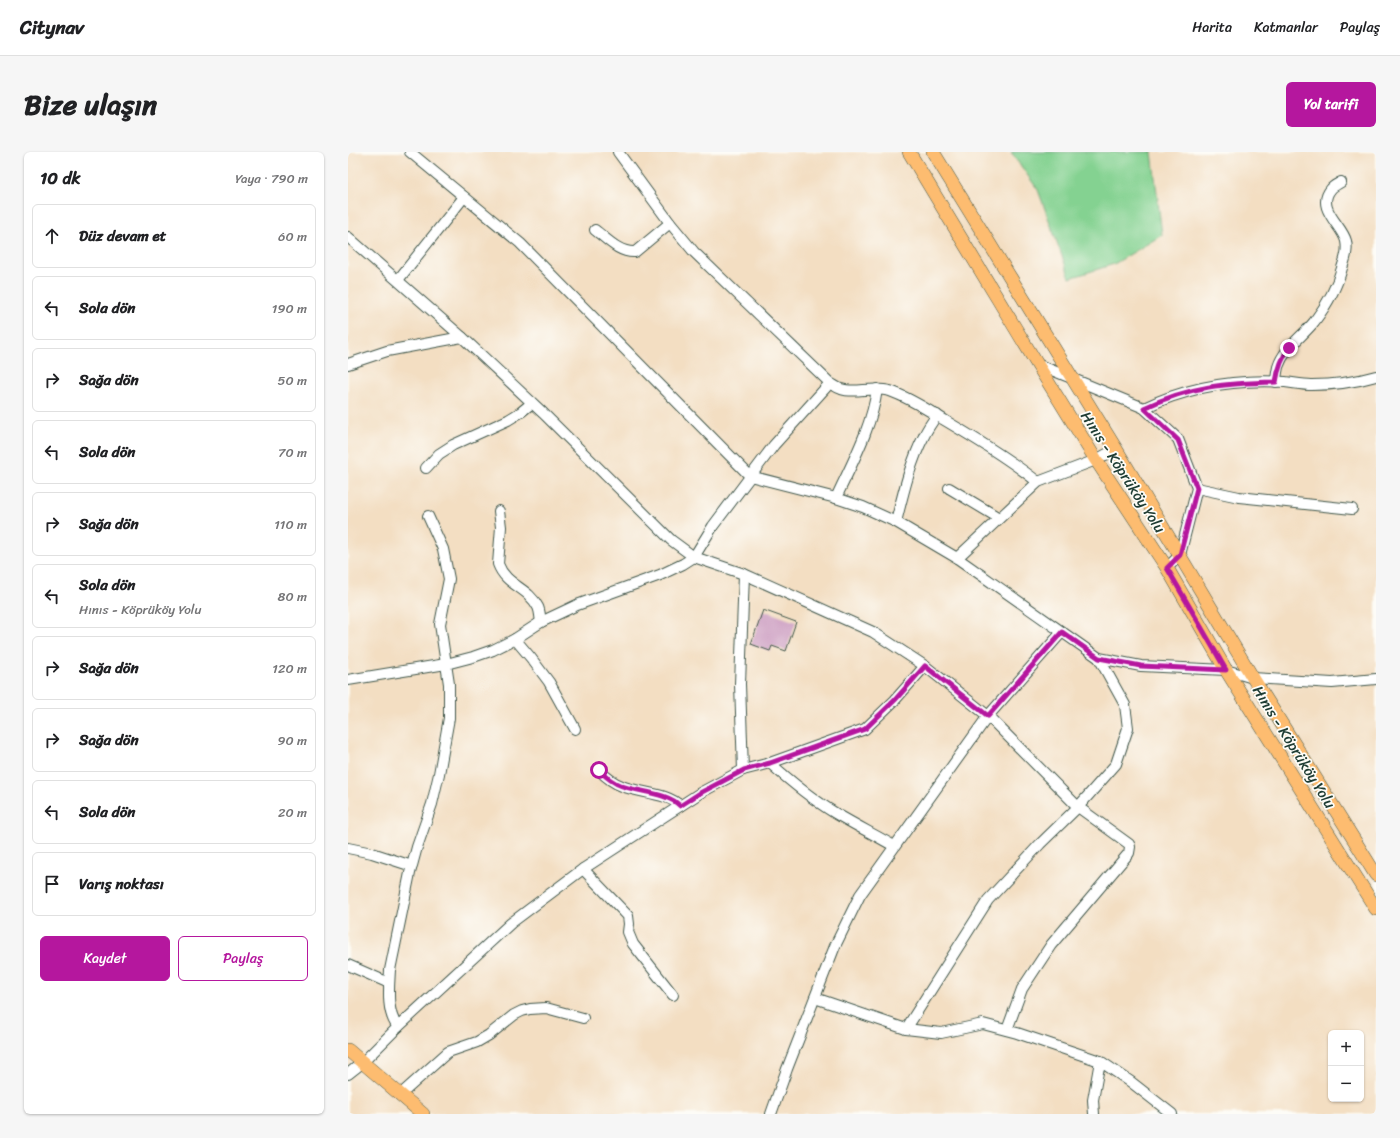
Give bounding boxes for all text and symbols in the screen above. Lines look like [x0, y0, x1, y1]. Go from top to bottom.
text: Citynav [20, 11, 84, 44]
text: Harita [1192, 15, 1232, 40]
text: Katmanlar [1254, 15, 1318, 40]
text: Paylaş [1340, 15, 1380, 40]
text: Bize ulaşın [24, 80, 157, 129]
button: Yol tarifi [1286, 82, 1376, 127]
text: 10 dk [40, 163, 80, 193]
text: Yaya · 790 m [235, 167, 308, 190]
text: Düz devam et [79, 223, 166, 249]
icon: ahead [41, 225, 63, 247]
text: 60 m [278, 225, 307, 248]
text: Sola dön [79, 295, 135, 321]
icon: left [41, 297, 63, 319]
text: 190 m [272, 297, 307, 320]
route end [1280, 339, 1298, 357]
text: Sağa dön [79, 367, 139, 393]
icon: right [41, 369, 63, 391]
text: 50 m [277, 369, 307, 392]
street label: Hınıs - Köprüköy Yolu [1074, 406, 1172, 538]
text: Sola dön [79, 439, 135, 465]
icon: left [41, 441, 63, 463]
text: 70 m [278, 441, 307, 464]
text: Sağa dön [79, 511, 139, 537]
icon: right [41, 513, 63, 535]
text: 110 m [274, 513, 307, 536]
text: Sola dön [79, 572, 135, 598]
icon: left [41, 585, 63, 607]
text: 80 m [278, 585, 307, 608]
text: Hınıs - Köprüköy Yolu [79, 598, 202, 621]
text: Sağa dön [79, 655, 139, 681]
icon: right [41, 657, 63, 679]
text: 120 m [272, 657, 307, 680]
street label: Hınıs - Köprüköy Yolu [1246, 680, 1342, 814]
text: Sağa dön [79, 727, 139, 753]
icon: right [41, 729, 63, 751]
text: 90 m [277, 729, 307, 752]
route start [590, 761, 608, 779]
text: Sola dön [79, 799, 135, 825]
icon: left [41, 801, 63, 823]
text: 20 m [278, 801, 307, 824]
text: Varış noktası [79, 871, 164, 897]
icon: arrive [41, 873, 63, 895]
button: Kaydet [40, 936, 170, 981]
button: Paylaş [178, 936, 308, 981]
map controls [1328, 1030, 1364, 1102]
button: + [1328, 1030, 1364, 1066]
button: − [1328, 1066, 1364, 1102]

